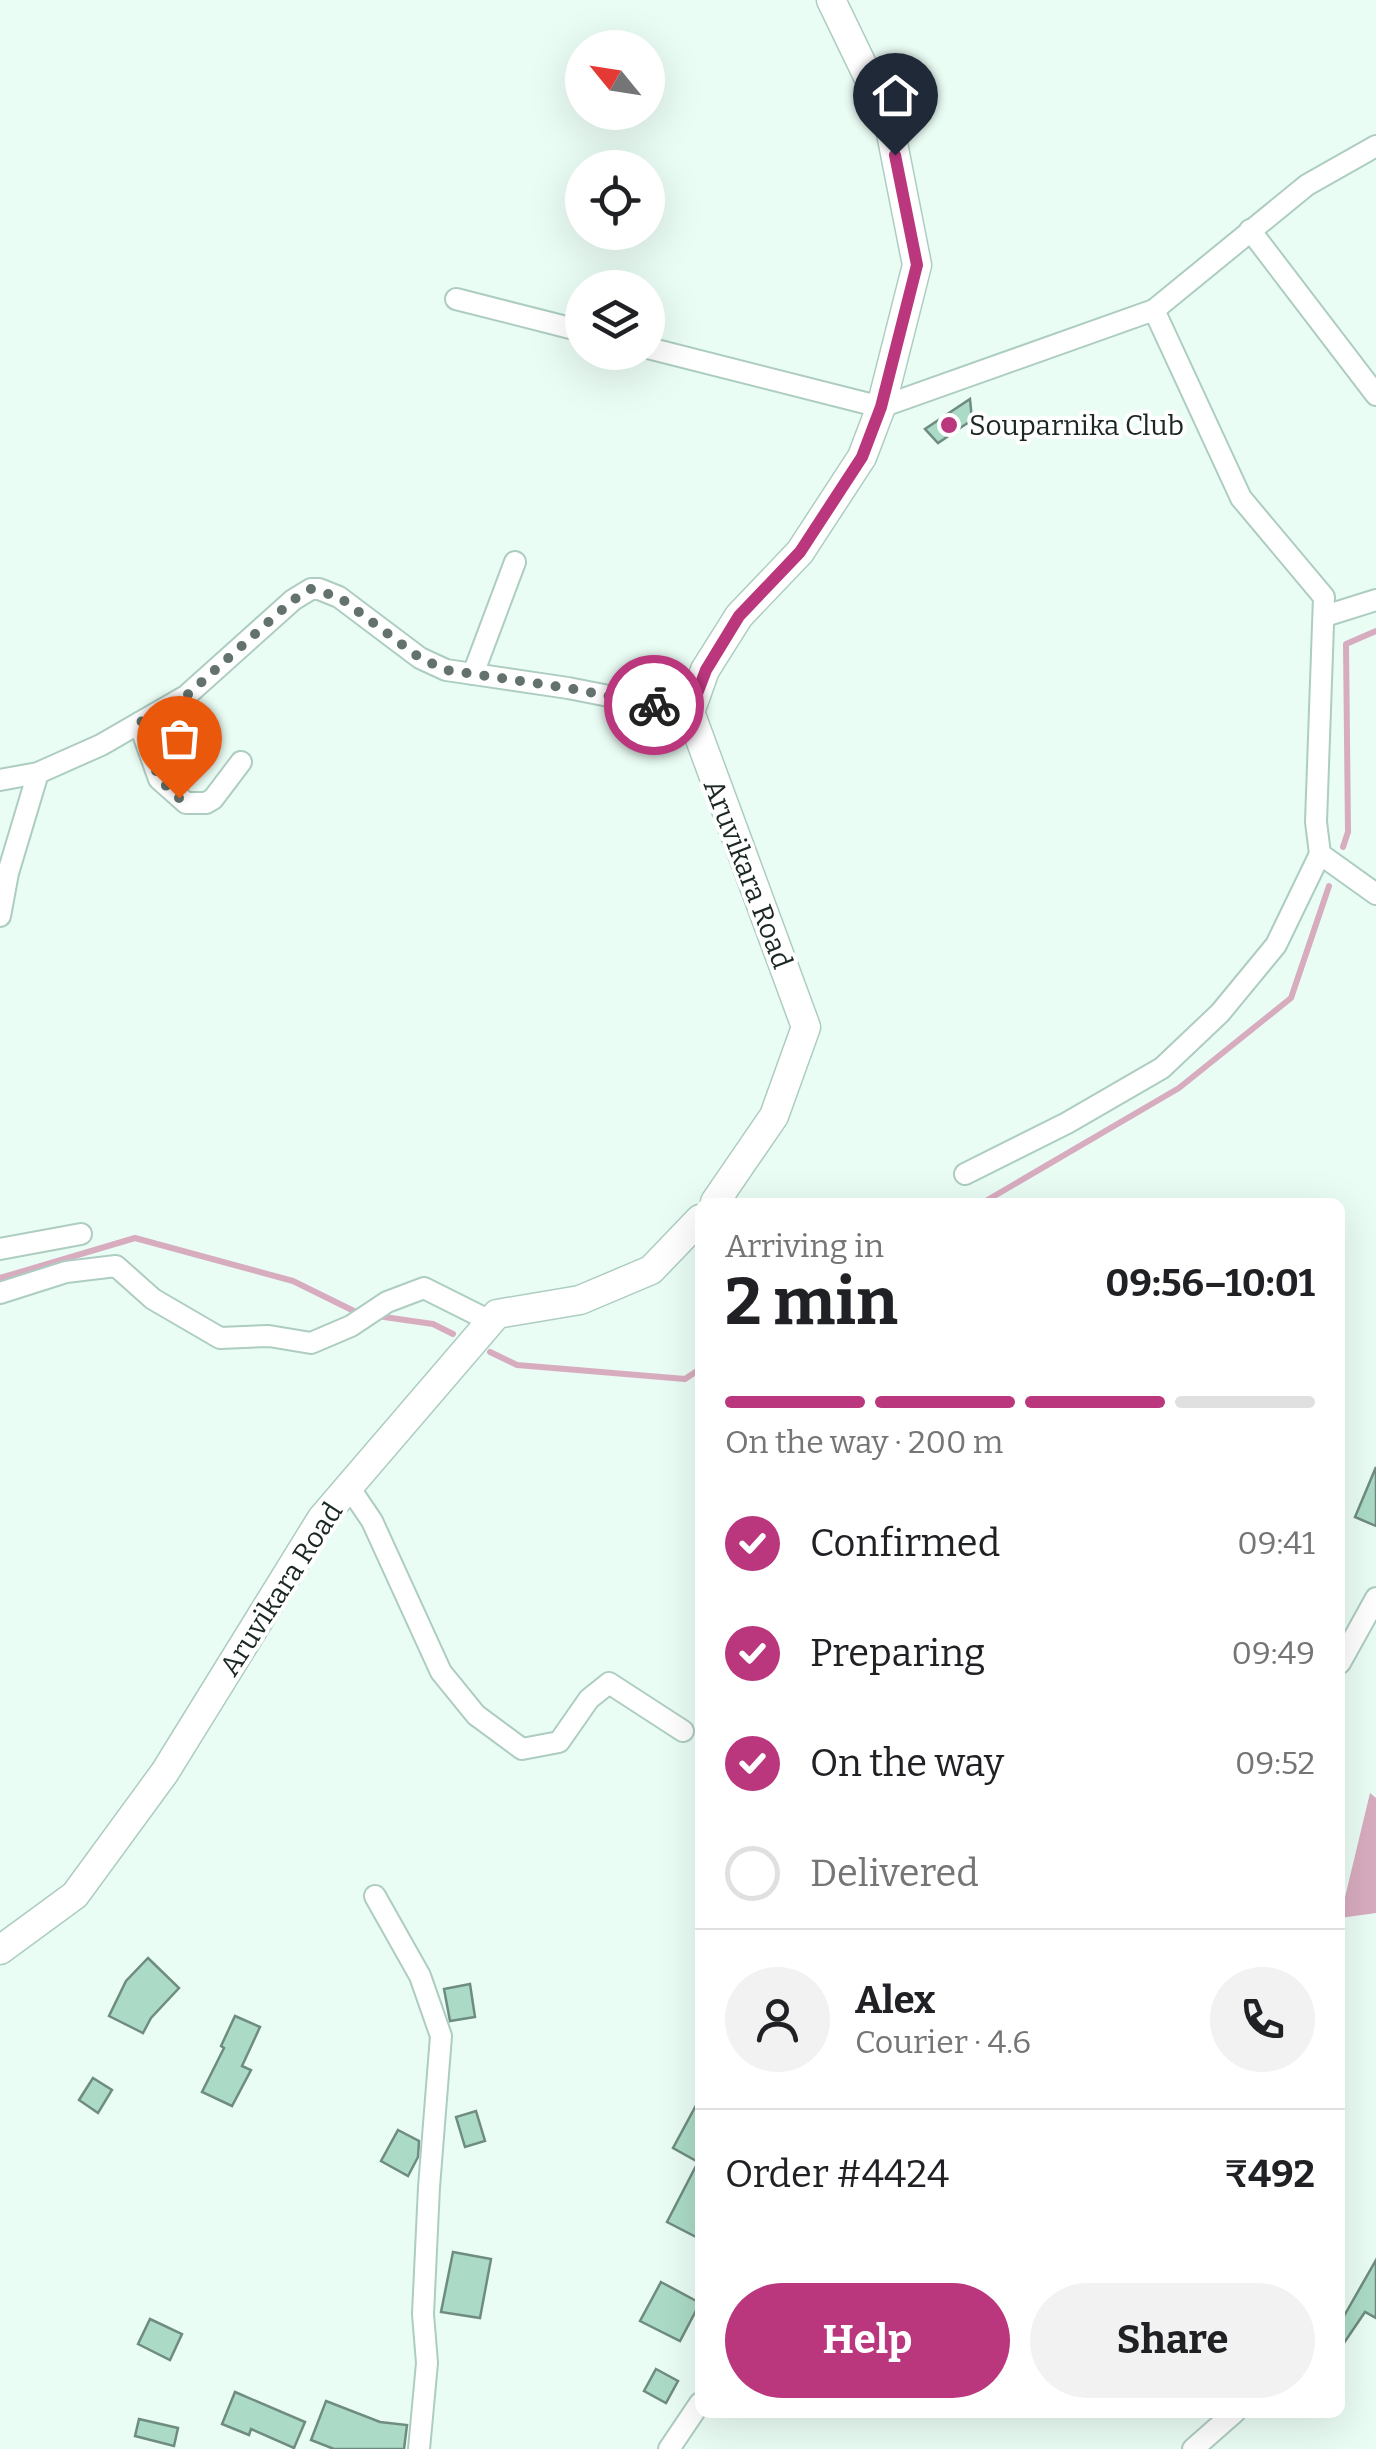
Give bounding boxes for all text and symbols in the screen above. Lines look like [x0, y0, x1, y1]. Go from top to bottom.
north arrow [565, 30, 665, 130]
map controls [565, 30, 665, 370]
pin [853, 53, 938, 156]
icon: home [868, 68, 923, 123]
button: locate [565, 150, 665, 250]
button: layers [565, 270, 665, 370]
place label: Souparnika Club [969, 409, 1184, 442]
marker: Souparnika Club [938, 414, 960, 436]
courier [604, 655, 704, 755]
icon: bike [627, 678, 682, 733]
pin [137, 696, 222, 799]
icon: bag [152, 711, 207, 766]
street label: Aruvikara Road [697, 775, 799, 973]
text: Arriving in [725, 1227, 884, 1265]
text: 09:56–10:01 [1105, 1260, 1315, 1306]
text: 2 min [725, 1263, 898, 1341]
text: On the way · 200 m [725, 1423, 1003, 1461]
street label: Aruvikara Road [213, 1496, 349, 1682]
icon: check [725, 1516, 780, 1571]
text: Confirmed [810, 1520, 1000, 1566]
text: 09:41 [1237, 1524, 1315, 1562]
icon: check [725, 1626, 780, 1681]
text: Preparing [810, 1630, 985, 1676]
text: 09:49 [1232, 1634, 1315, 1672]
icon: check [725, 1736, 780, 1791]
text: On the way [810, 1740, 1004, 1786]
text: 09:52 [1235, 1744, 1315, 1782]
text: Delivered [810, 1850, 979, 1896]
button: person [725, 1967, 830, 2072]
button: phone [1210, 1967, 1315, 2072]
text: Alex [855, 1977, 935, 2023]
text: Courier · 4.6 [855, 2023, 1031, 2061]
text: Order #4424 [725, 2151, 949, 2197]
text: ₹492 [1224, 2151, 1315, 2197]
button: Help [725, 2283, 1010, 2398]
button: Share [1030, 2283, 1315, 2398]

